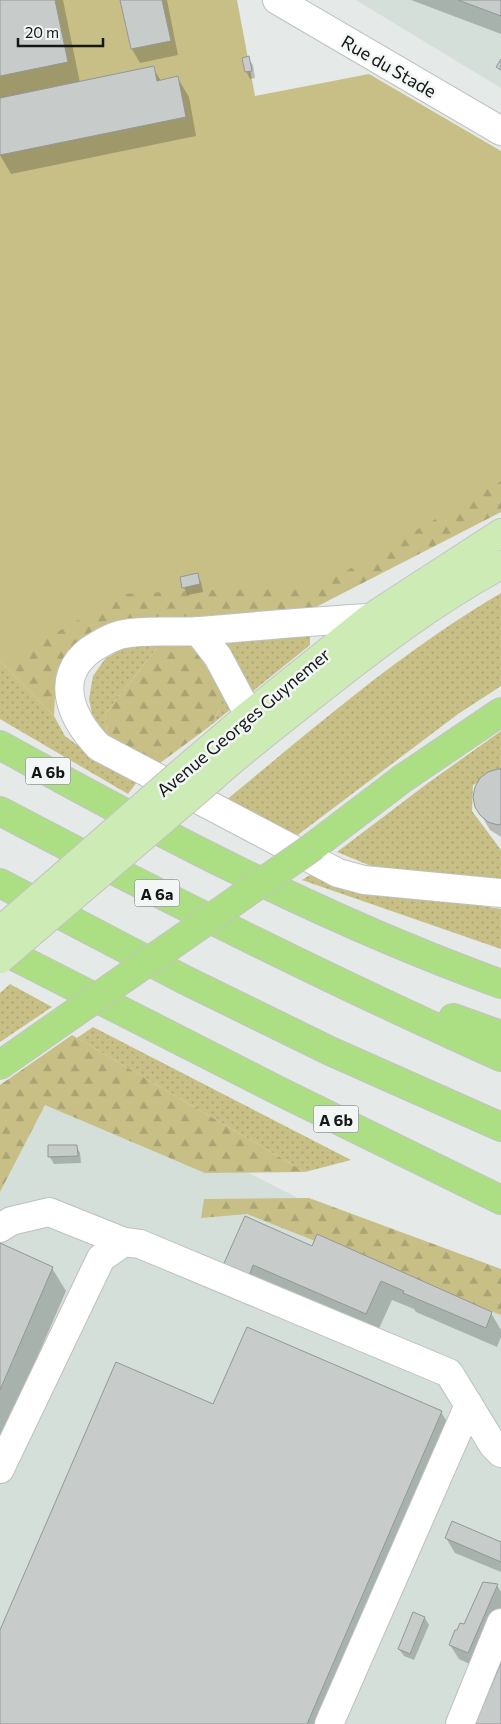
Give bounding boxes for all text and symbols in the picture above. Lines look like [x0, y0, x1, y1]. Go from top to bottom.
scale bar [18, 15, 102, 47]
text: 20 m [25, 23, 59, 41]
street label: Rue du Stade [338, 30, 440, 102]
street label: Avenue Georges Guynemer [152, 643, 334, 801]
road number: A 6b [26, 758, 70, 784]
road number: A 6a [134, 880, 180, 906]
road number: A 6b [314, 1106, 358, 1132]

